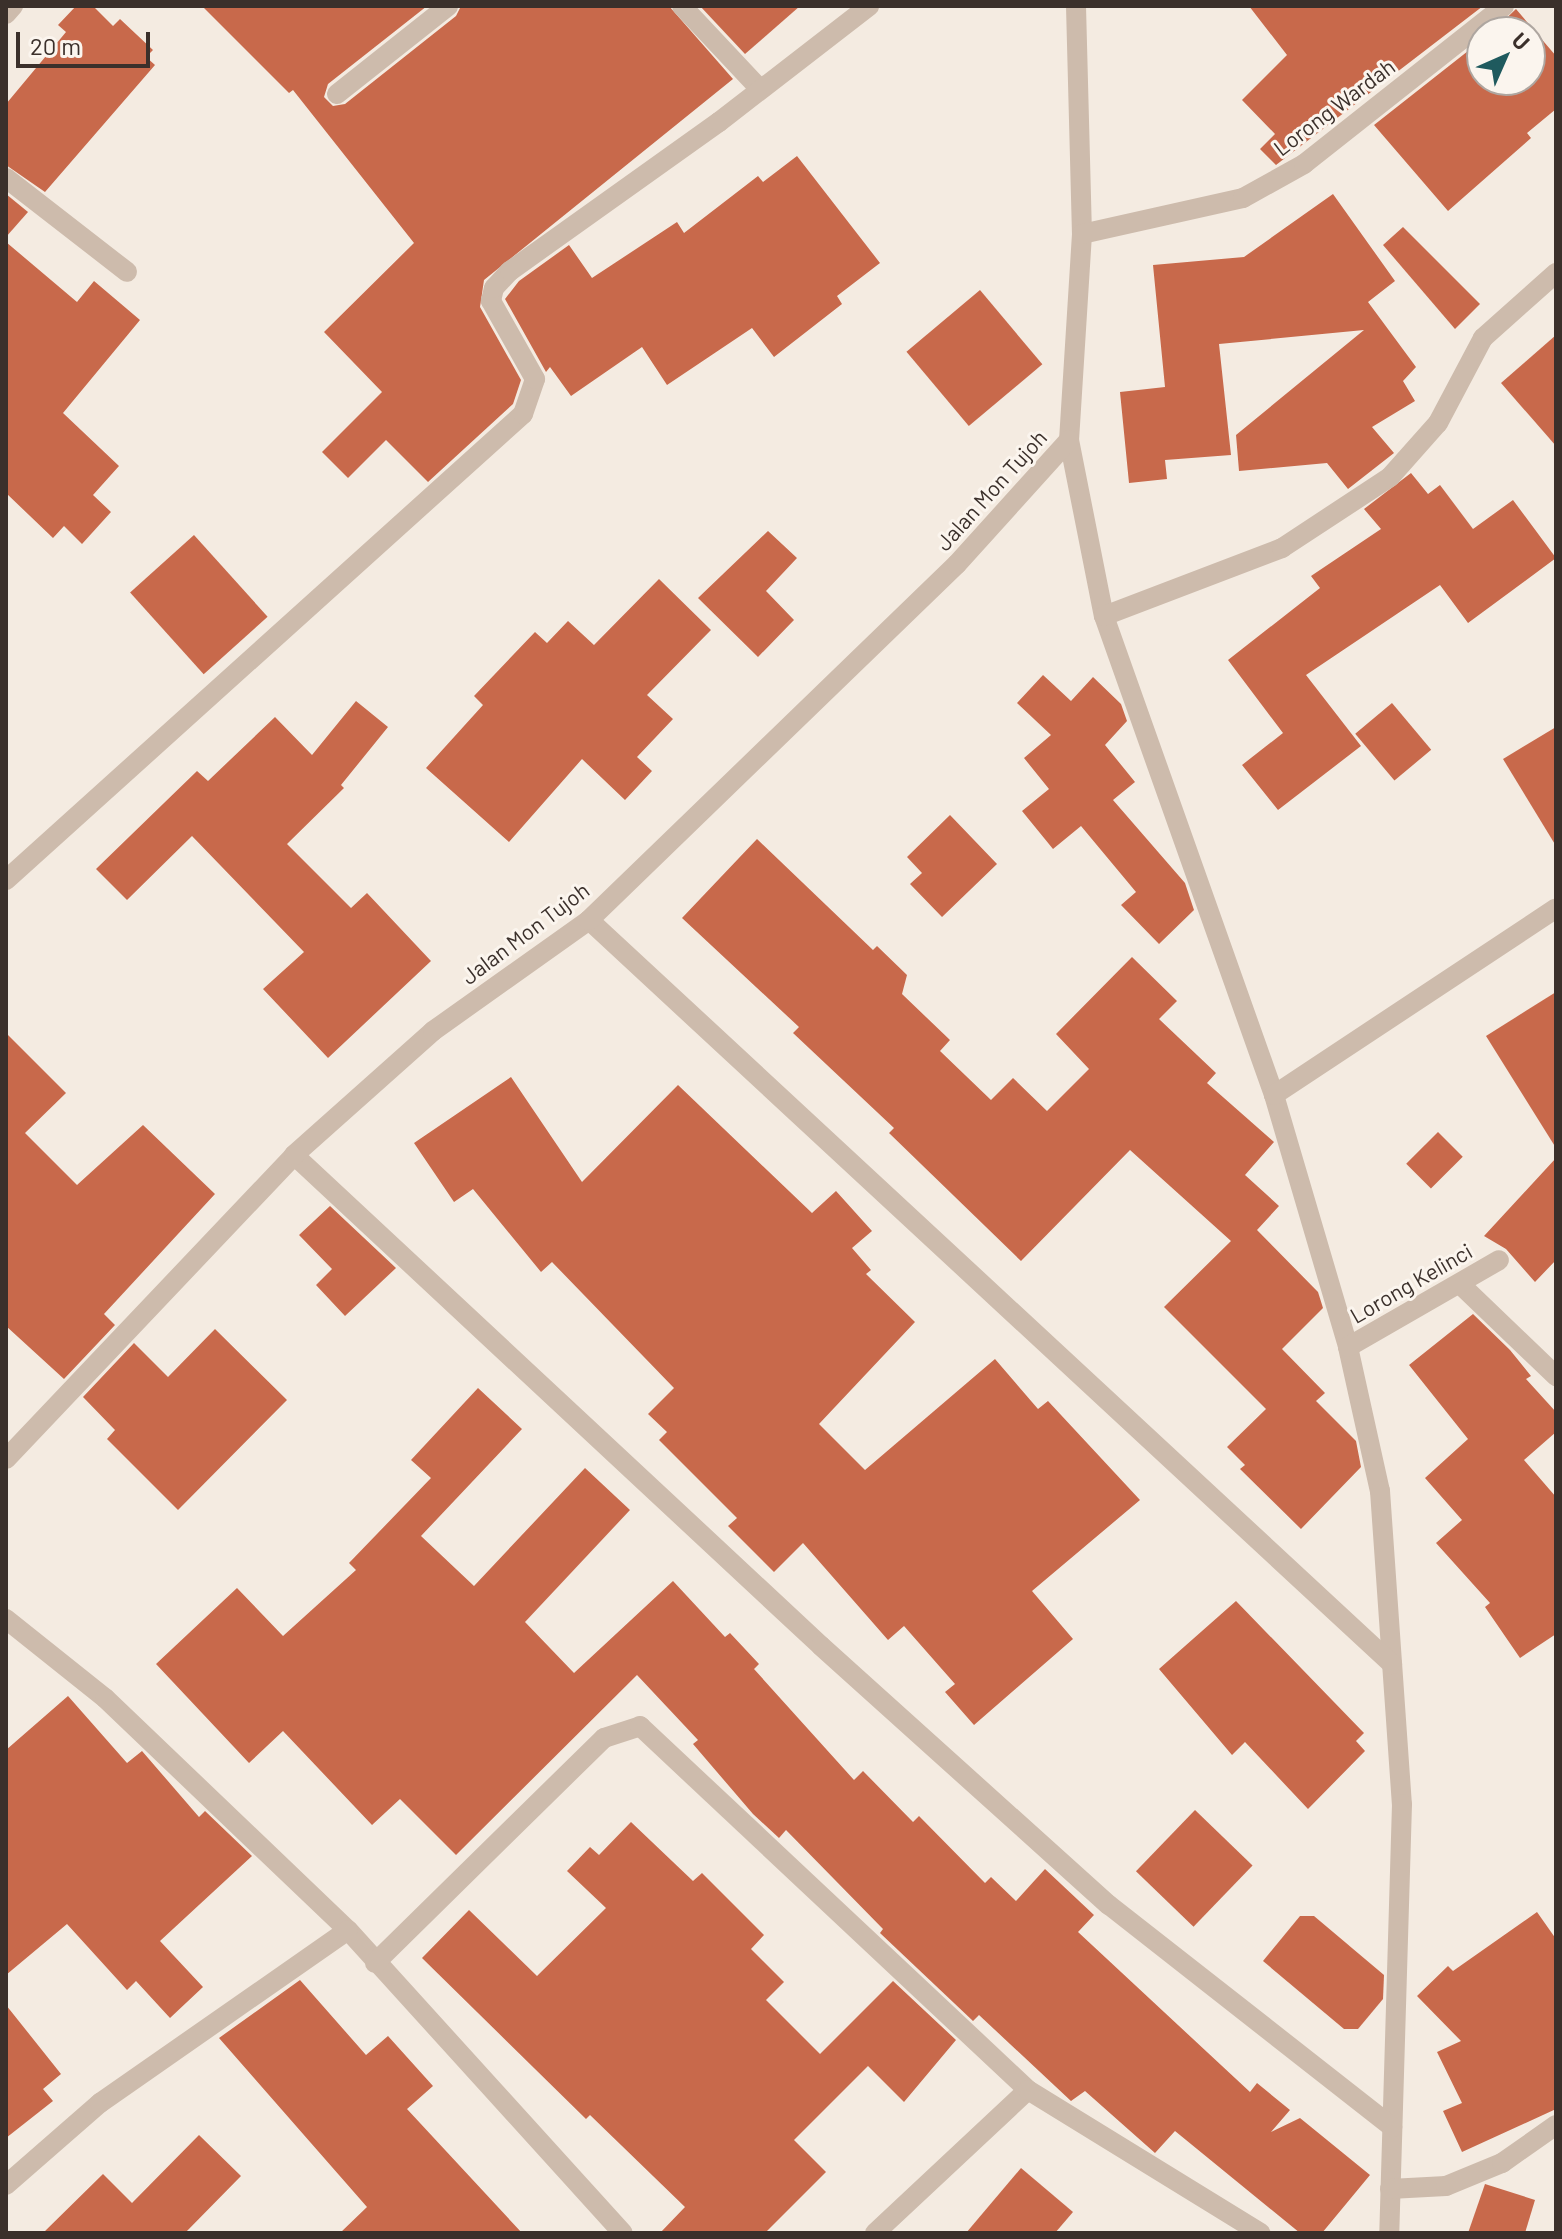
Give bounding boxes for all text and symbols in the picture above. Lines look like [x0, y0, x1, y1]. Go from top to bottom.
scale bar [20, 16, 154, 66]
north arrow [1466, 16, 1546, 96]
text: U [1507, 26, 1536, 55]
text: 20 m [30, 31, 81, 60]
street label: Lorong Wardah [1268, 53, 1400, 161]
street label: Jalan Mon Tujoh [930, 424, 1052, 556]
street label: Jalan Mon Tujoh [456, 876, 594, 990]
street label: Lorong Kelinci [1345, 1237, 1477, 1329]

